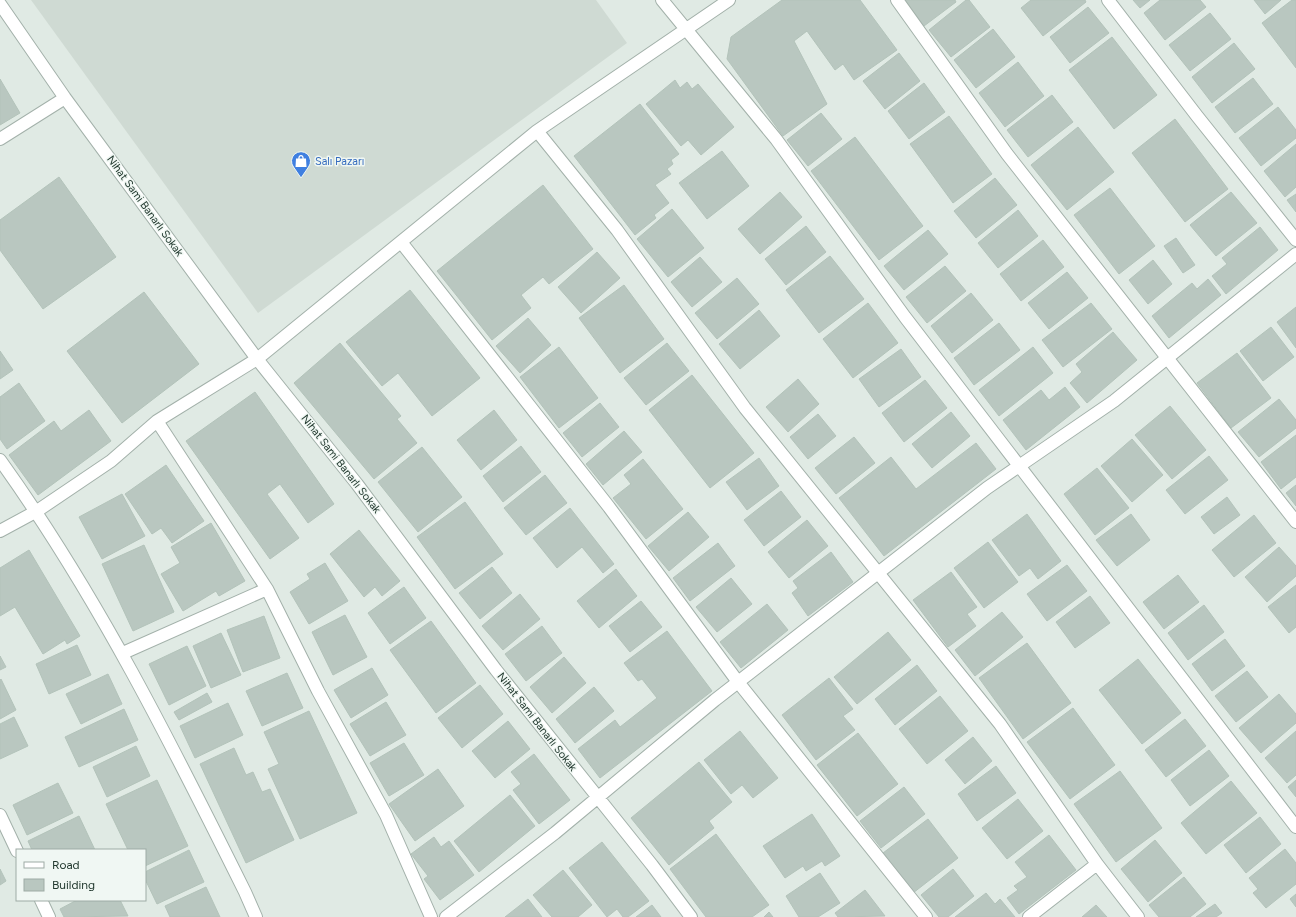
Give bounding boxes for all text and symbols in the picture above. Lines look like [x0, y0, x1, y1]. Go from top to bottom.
shop icon: Salı Pazarı [290, 150, 312, 178]
street label: Nihat Sami Banarlı Sokak [104, 153, 186, 259]
place label: Salı Pazarı [315, 155, 364, 168]
street label: Nihat Sami Banarlı Sokak [298, 412, 384, 516]
street label: Nihat Sami Banarlı Sokak [494, 670, 580, 774]
legend [16, 849, 146, 901]
text: Road [52, 858, 80, 872]
text: Building [52, 878, 95, 892]

